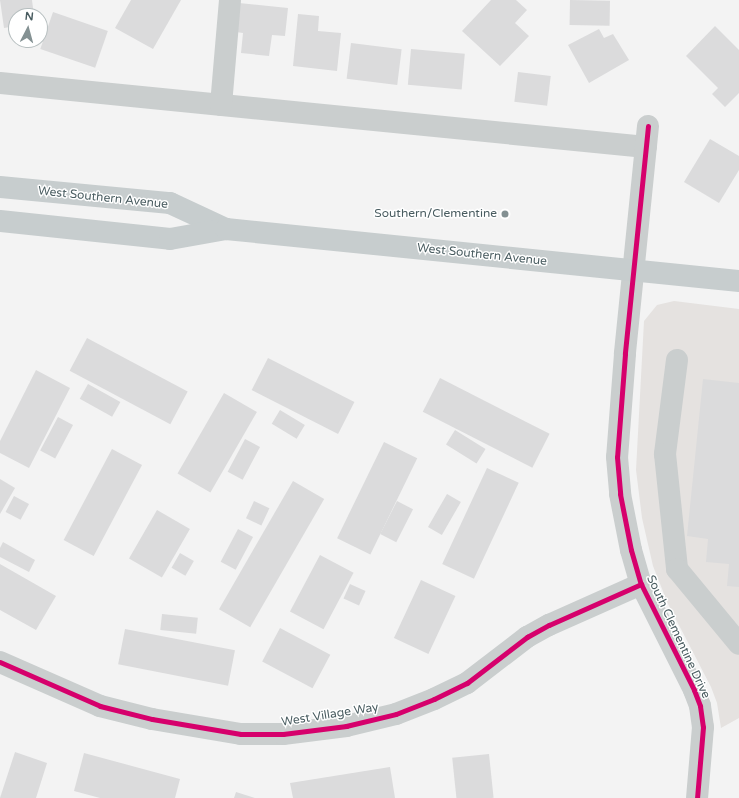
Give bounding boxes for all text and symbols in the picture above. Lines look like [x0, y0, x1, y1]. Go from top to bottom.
north arrow [8, 8, 48, 48]
text: N [24, 10, 34, 23]
street label: West Southern Avenue [37, 184, 169, 212]
place label: Southern/Clementine [374, 207, 497, 221]
marker: Southern/Clementine [500, 209, 510, 219]
street label: West Southern Avenue [416, 241, 548, 269]
street label: South Clementine Drive [643, 573, 713, 701]
street label: West Village Way [281, 700, 379, 730]

